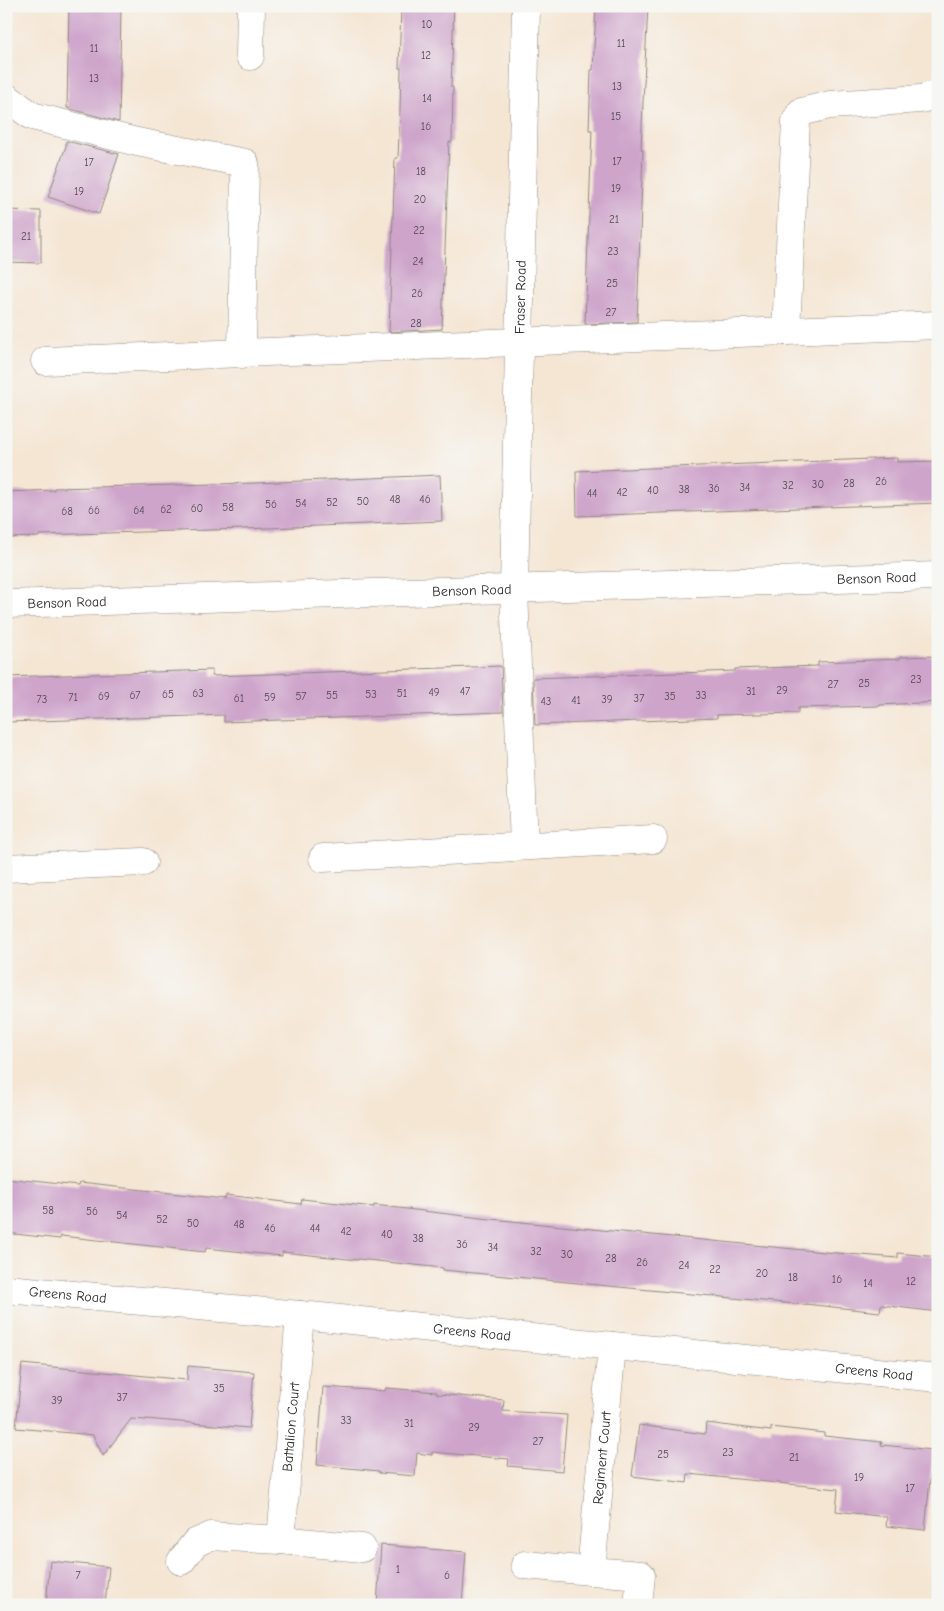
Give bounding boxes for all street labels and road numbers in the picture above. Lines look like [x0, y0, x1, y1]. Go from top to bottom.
street label: Fraser Road [511, 260, 529, 334]
street label: Benson Road [837, 568, 917, 588]
street label: Benson Road [432, 580, 512, 600]
street label: Benson Road [27, 592, 107, 612]
street label: Greens Road [28, 1283, 107, 1306]
street label: Greens Road [432, 1320, 512, 1344]
street label: Greens Road [834, 1359, 914, 1384]
street label: Battalion Court [278, 1380, 303, 1472]
street label: Regiment Court [589, 1409, 614, 1505]

